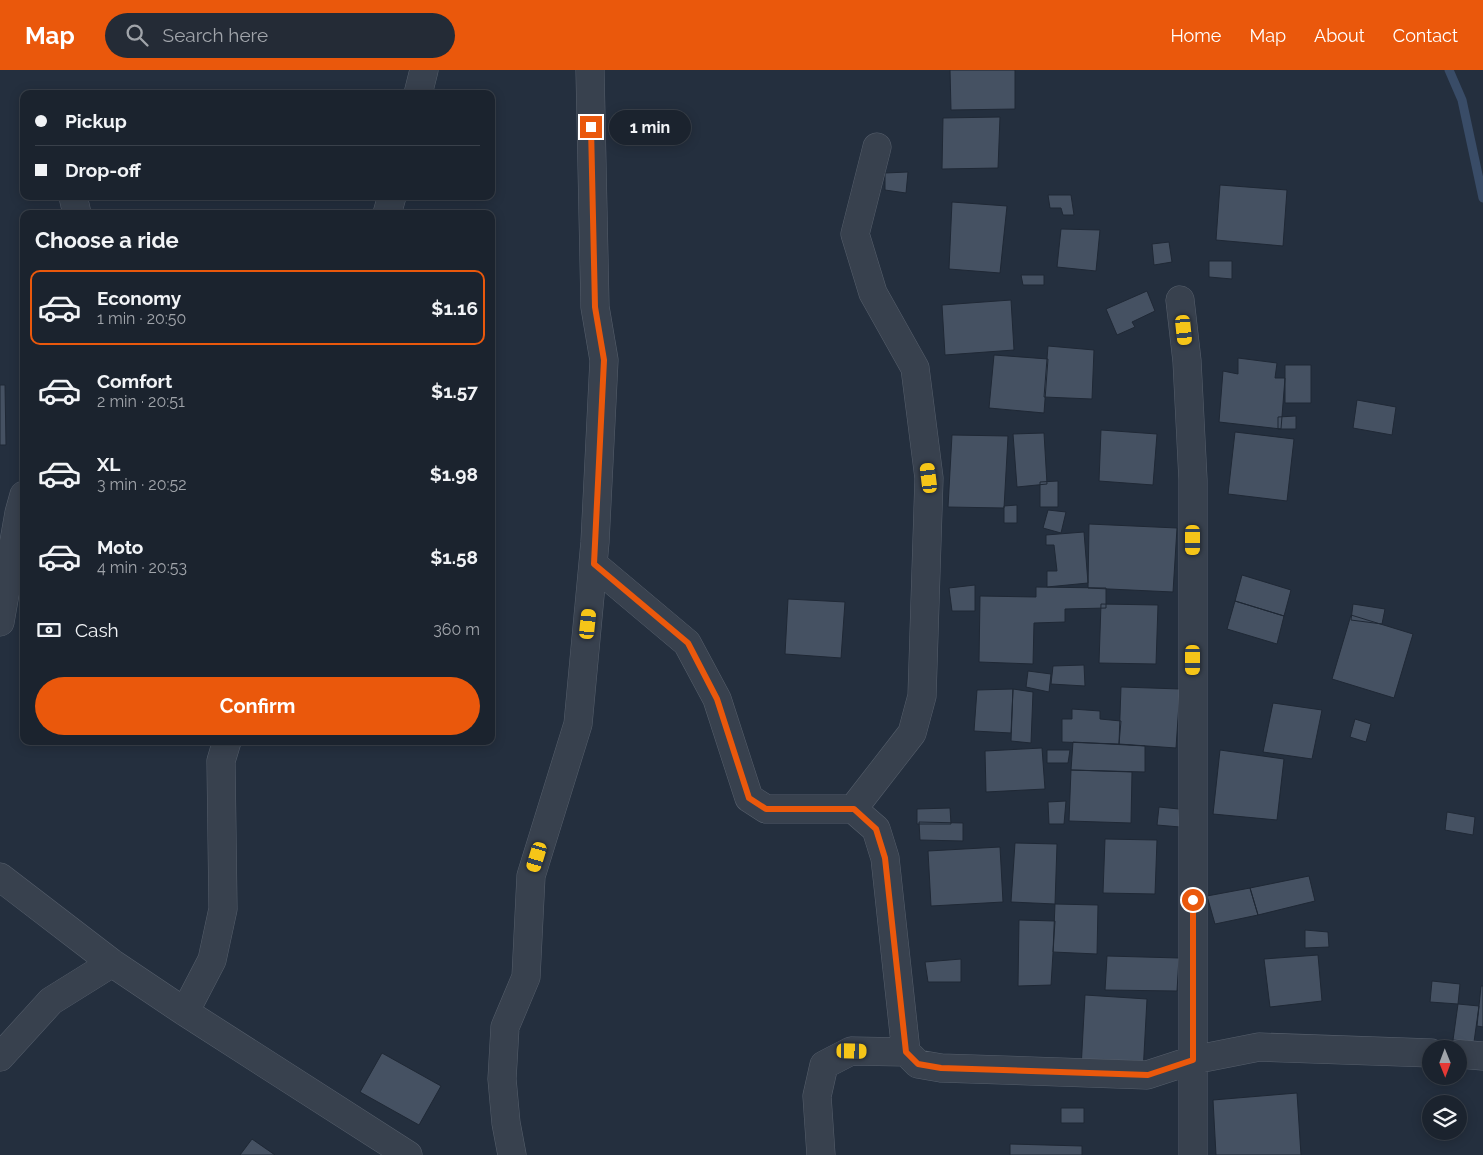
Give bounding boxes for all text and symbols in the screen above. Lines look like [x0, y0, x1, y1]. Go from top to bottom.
search box [105, 13, 455, 58]
text: Map [25, 21, 75, 50]
icon: search [123, 21, 151, 49]
text: Search here [163, 24, 268, 46]
text: Home [1170, 25, 1221, 46]
text: Map [1249, 25, 1286, 46]
text: About [1314, 25, 1365, 46]
text: Contact [1393, 25, 1458, 46]
text: Pickup [65, 110, 127, 132]
callout: 1 min [608, 110, 691, 144]
route end [580, 116, 602, 138]
text: 1 min [630, 118, 670, 137]
text: Drop-off [65, 159, 141, 181]
text: Choose a ride [35, 227, 179, 253]
icon: car [37, 285, 82, 330]
text: Economy [97, 287, 181, 309]
text: $1.16 [431, 297, 478, 319]
text: 1 min · 20:50 [97, 309, 186, 328]
car [1174, 314, 1193, 346]
icon: car [37, 368, 82, 413]
text: Comfort [97, 370, 172, 392]
text: $1.57 [431, 380, 478, 402]
text: 2 min · 20:51 [97, 392, 185, 411]
icon: car [37, 451, 82, 496]
text: XL [97, 453, 120, 475]
car [919, 462, 938, 494]
text: $1.98 [430, 463, 478, 485]
text: 3 min · 20:52 [97, 475, 187, 494]
car [1185, 525, 1200, 555]
icon: car [37, 534, 82, 579]
text: Moto [97, 536, 143, 558]
text: $1.58 [430, 546, 478, 568]
text: 4 min · 20:53 [97, 558, 187, 577]
car [578, 608, 597, 640]
icon: cash [35, 616, 63, 644]
text: Cash [75, 619, 119, 641]
text: 360 m [433, 620, 480, 639]
car [1185, 645, 1200, 675]
button: Confirm [35, 677, 480, 735]
car [525, 840, 548, 874]
route start [1182, 889, 1204, 911]
north arrow [1422, 1040, 1468, 1085]
map controls [1422, 1040, 1467, 1140]
car [836, 1043, 867, 1059]
button: layers [1422, 1095, 1467, 1140]

